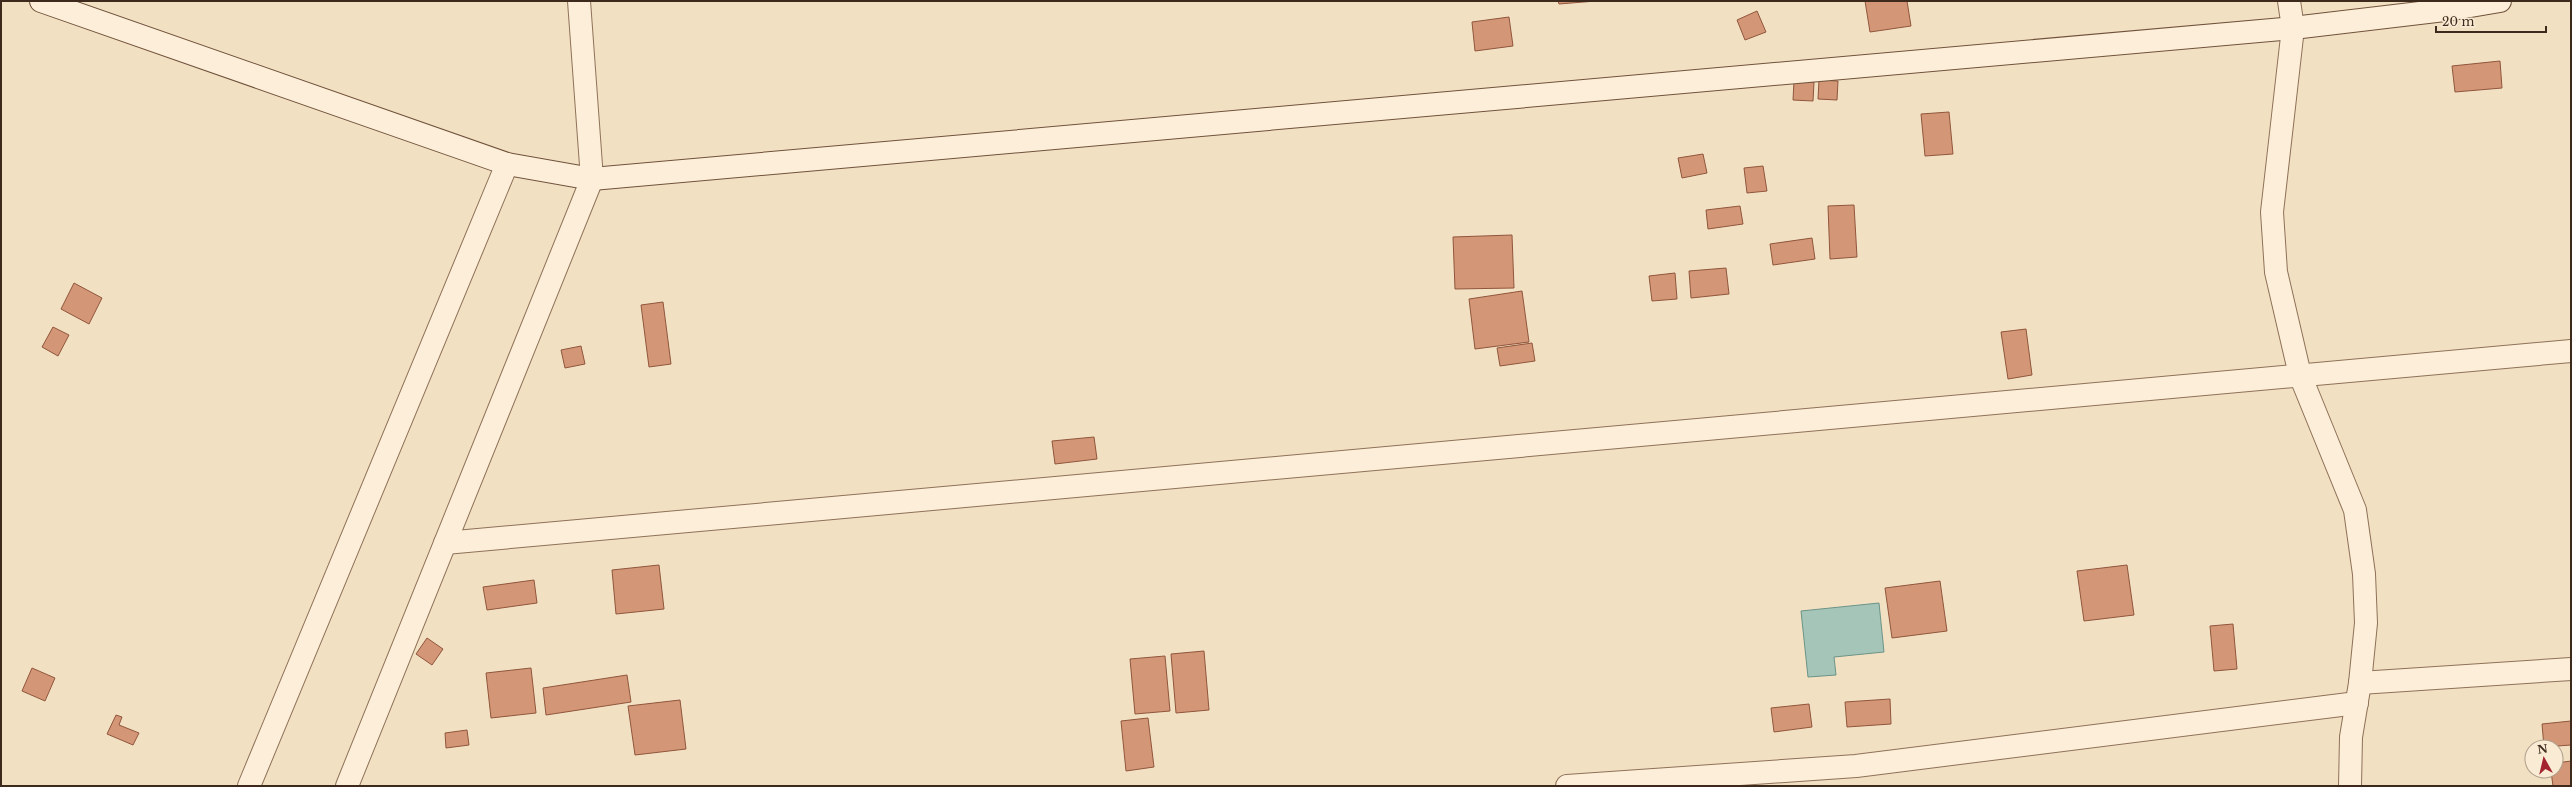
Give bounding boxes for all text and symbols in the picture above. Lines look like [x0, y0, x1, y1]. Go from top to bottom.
scale bar [2436, 8, 2546, 34]
text: 20 m [2442, 14, 2474, 29]
north arrow [2524, 739, 2564, 779]
text: N [2537, 741, 2549, 757]

